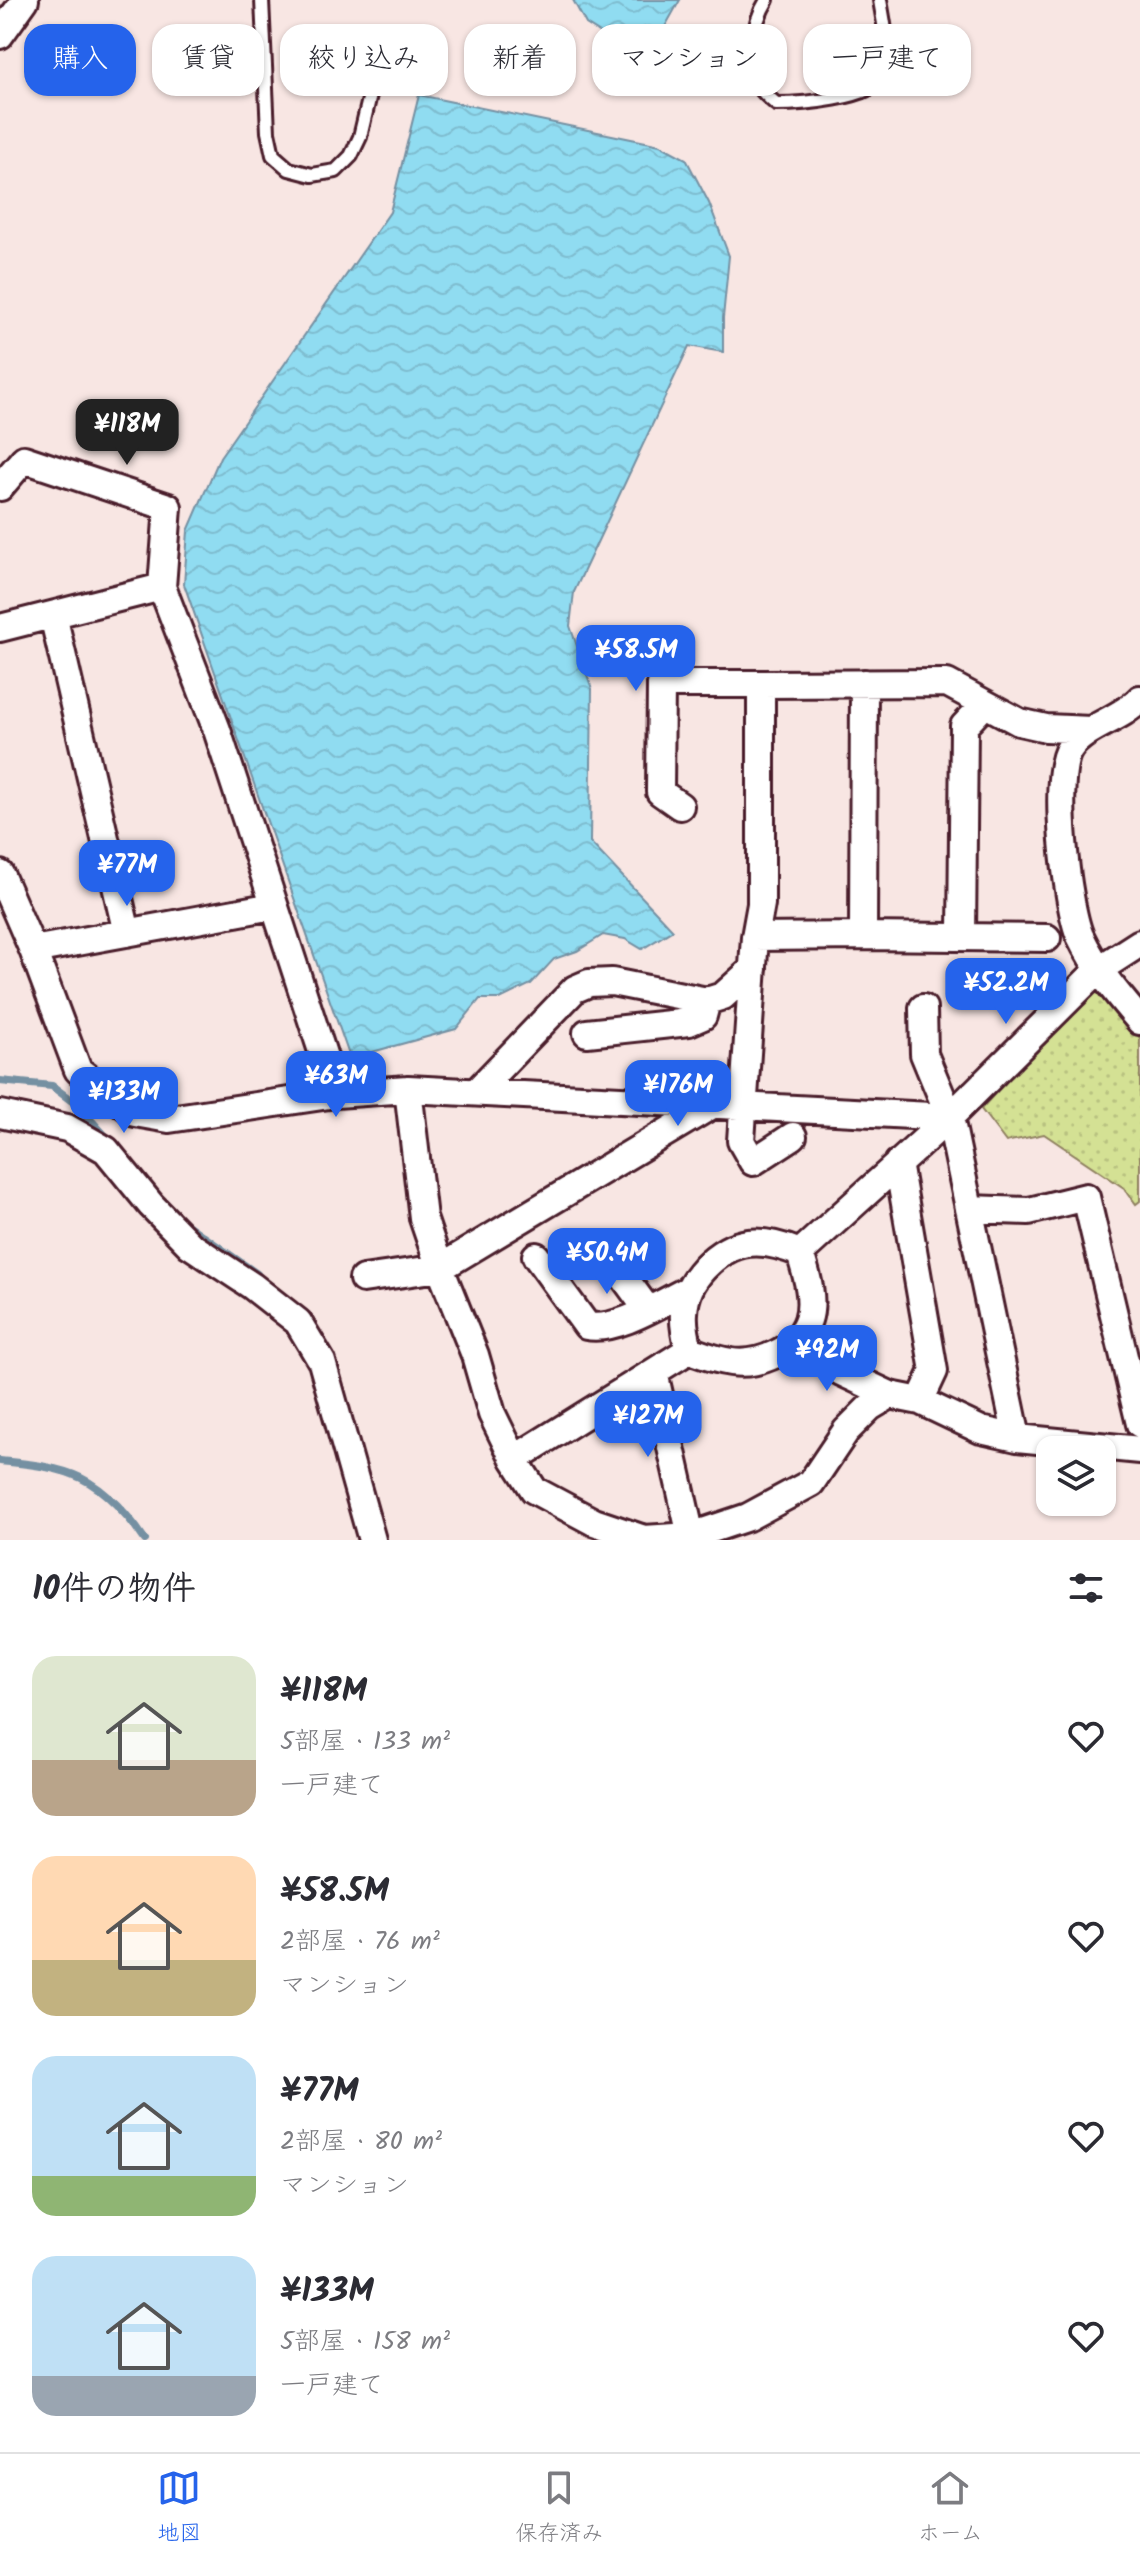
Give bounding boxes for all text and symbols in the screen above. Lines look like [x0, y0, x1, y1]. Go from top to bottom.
chip: 購入 [24, 24, 136, 96]
chip: 賃貸 [152, 24, 264, 96]
chip: 絞り込み [280, 24, 448, 96]
chip: 新着 [464, 24, 576, 96]
chip: マンション [592, 24, 787, 96]
chip: 一戸建て [803, 24, 971, 96]
pin: ¥118M [71, 399, 183, 467]
text: ¥118M [94, 404, 160, 446]
pin: ¥58.5M [571, 625, 701, 693]
text: ¥58.5M [594, 630, 678, 672]
pin: ¥77M [80, 840, 174, 908]
text: ¥77M [97, 845, 157, 887]
pin: ¥52.2M [941, 958, 1071, 1026]
text: ¥52.2M [963, 963, 1049, 1005]
pin: ¥63M [289, 1051, 383, 1119]
text: ¥63M [304, 1056, 368, 1098]
pin: ¥176M [622, 1060, 734, 1128]
text: ¥176M [643, 1065, 713, 1107]
pin: ¥133M [68, 1067, 180, 1135]
text: ¥133M [88, 1072, 160, 1114]
pin: ¥50.4M [542, 1228, 672, 1296]
text: ¥50.4M [566, 1233, 648, 1275]
pin: ¥92M [780, 1325, 874, 1393]
text: ¥92M [795, 1330, 859, 1372]
pin: ¥127M [592, 1391, 704, 1459]
text: ¥127M [613, 1396, 683, 1438]
map controls [1036, 1436, 1116, 1516]
button: layers [1036, 1436, 1116, 1516]
text: 10件の物件 [32, 1563, 196, 1617]
icon: filters [1064, 1566, 1108, 1610]
text: ¥118M [280, 1665, 367, 1719]
icon: home [96, 1688, 192, 1784]
icon: heart [1064, 1714, 1108, 1758]
text: 5部屋 · 133 m² [280, 1721, 450, 1763]
text: 一戸建て [280, 1765, 384, 1807]
text: ¥58.5M [280, 1865, 389, 1919]
icon: home [96, 1888, 192, 1984]
icon: heart [1064, 1914, 1108, 1958]
text: 2部屋 · 76 m² [280, 1921, 440, 1963]
text: マンション [280, 1965, 409, 2007]
text: ¥77M [280, 2065, 359, 2119]
icon: home [96, 2088, 192, 2184]
icon: heart [1064, 2114, 1108, 2158]
text: 2部屋 · 80 m² [280, 2121, 442, 2163]
text: マンション [280, 2165, 409, 2207]
text: ¥133M [280, 2265, 374, 2319]
icon: home [96, 2288, 192, 2384]
icon: heart [1064, 2314, 1108, 2358]
text: 5部屋 · 158 m² [280, 2321, 450, 2363]
text: 一戸建て [280, 2365, 384, 2407]
tab: 地図 [157, 2466, 201, 2552]
tab: 保存済み [515, 2466, 603, 2552]
tab: ホーム [918, 2466, 983, 2552]

